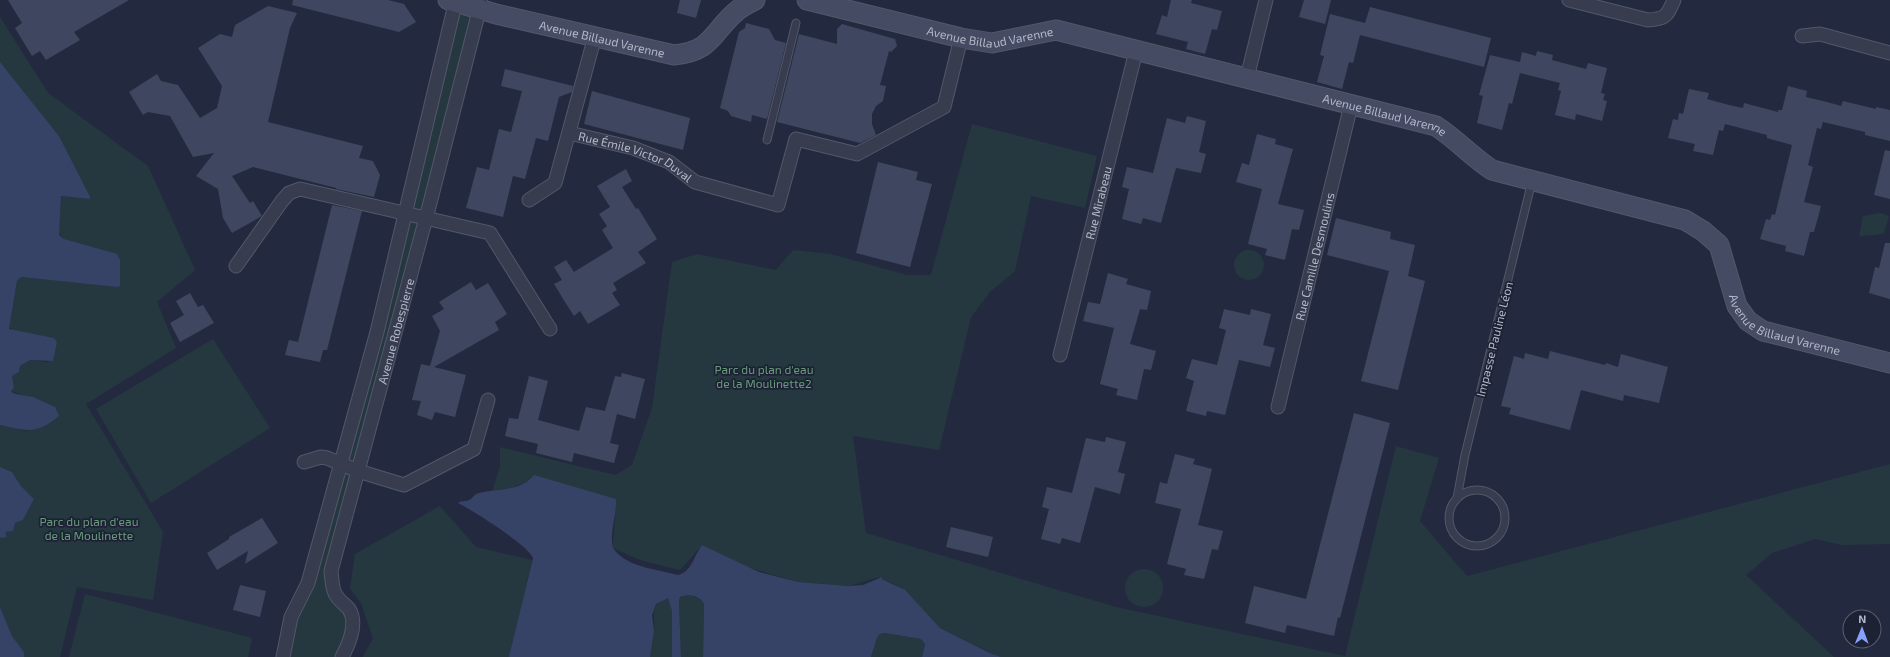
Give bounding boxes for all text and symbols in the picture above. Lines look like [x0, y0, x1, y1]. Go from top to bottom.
street label: Avenue Billaud Varenne [538, 17, 666, 60]
street label: Avenue Billaud Varenne [926, 23, 1054, 50]
street label: Avenue Billaud Varenne [1321, 91, 1450, 139]
street label: Rue Émile Victor Duval [577, 128, 696, 185]
street label: Rue Mirabeau [1082, 165, 1114, 241]
street label: Rue Camille Desmoulins [1292, 191, 1337, 322]
street label: Avenue Robespierre [375, 277, 416, 385]
street label: Impasse Pauline Léon [1473, 280, 1515, 398]
street label: Avenue Billaud Varenne [1727, 292, 1842, 357]
park label: Parc du plan d'eau de la Moulinette2 [714, 362, 814, 390]
park label: Parc du plan d'eau de la Moulinette [39, 514, 139, 542]
north arrow [1842, 609, 1882, 649]
text: N [1858, 612, 1866, 625]

